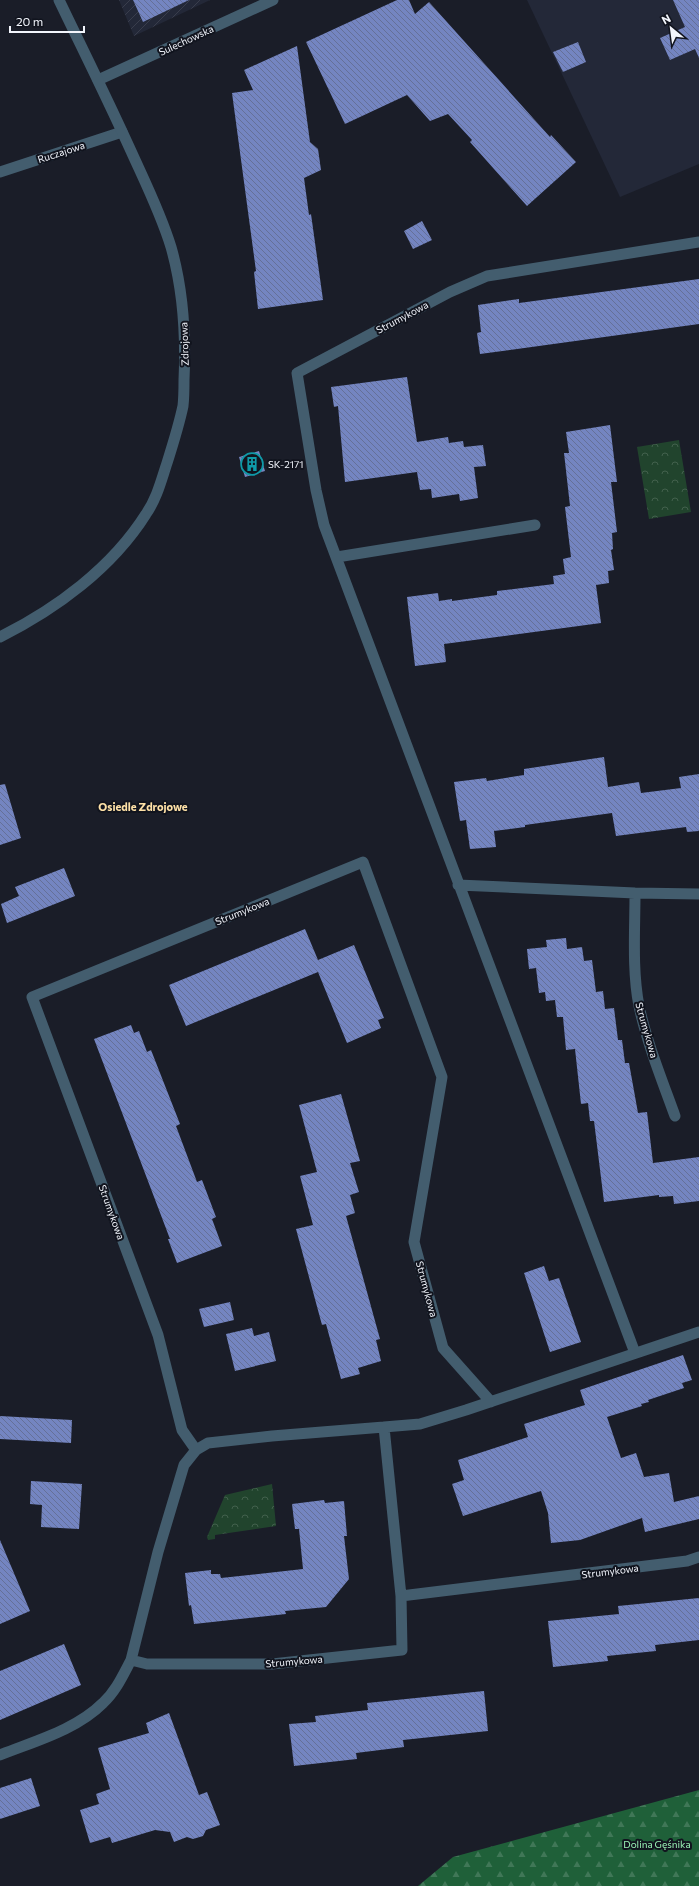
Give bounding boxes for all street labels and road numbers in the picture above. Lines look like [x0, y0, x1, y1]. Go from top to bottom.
street label: Sulechowska [157, 22, 215, 58]
street label: Ruczajowa [36, 139, 86, 165]
street label: Strumykowa [374, 298, 430, 336]
street label: Zdrojowa [177, 322, 191, 366]
street label: Strumykowa [213, 895, 271, 927]
street label: Strumykowa [633, 1001, 661, 1059]
street label: Strumykowa [97, 1183, 127, 1241]
street label: Strumykowa [414, 1260, 440, 1318]
street label: Strumykowa [581, 1562, 639, 1580]
street label: Strumykowa [265, 1653, 323, 1669]

